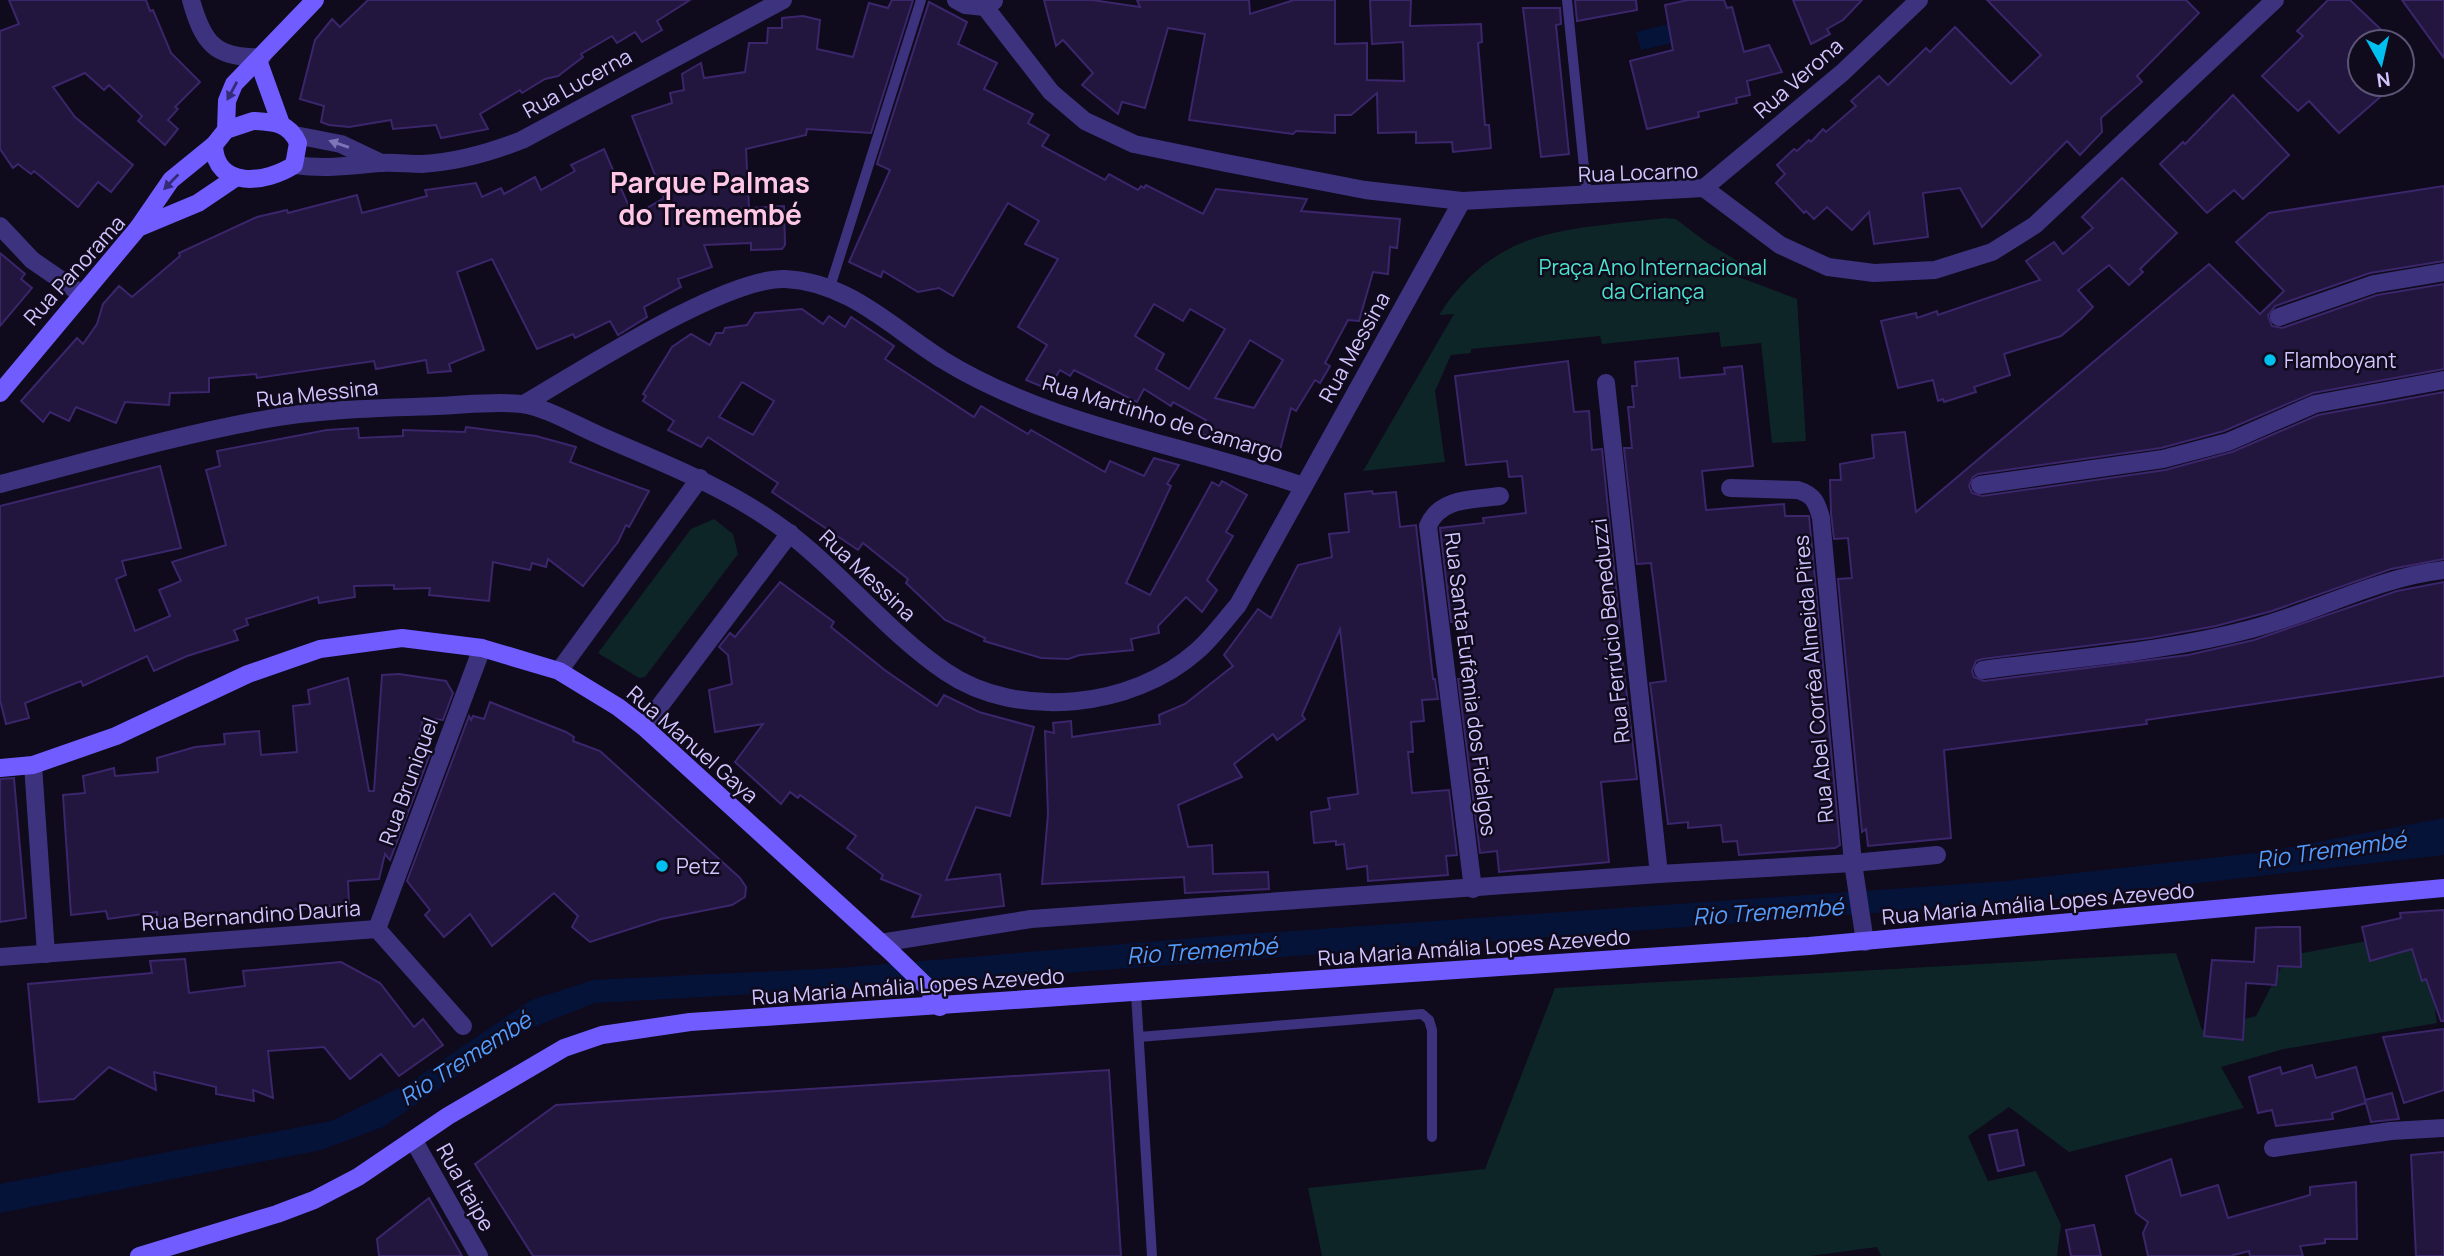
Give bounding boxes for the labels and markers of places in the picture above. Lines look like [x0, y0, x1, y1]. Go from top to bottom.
place label: Flamboyant [2284, 346, 2397, 374]
marker: Flamboyant [2262, 352, 2278, 368]
place label: Petz [676, 852, 720, 880]
marker: Petz [654, 858, 670, 874]

